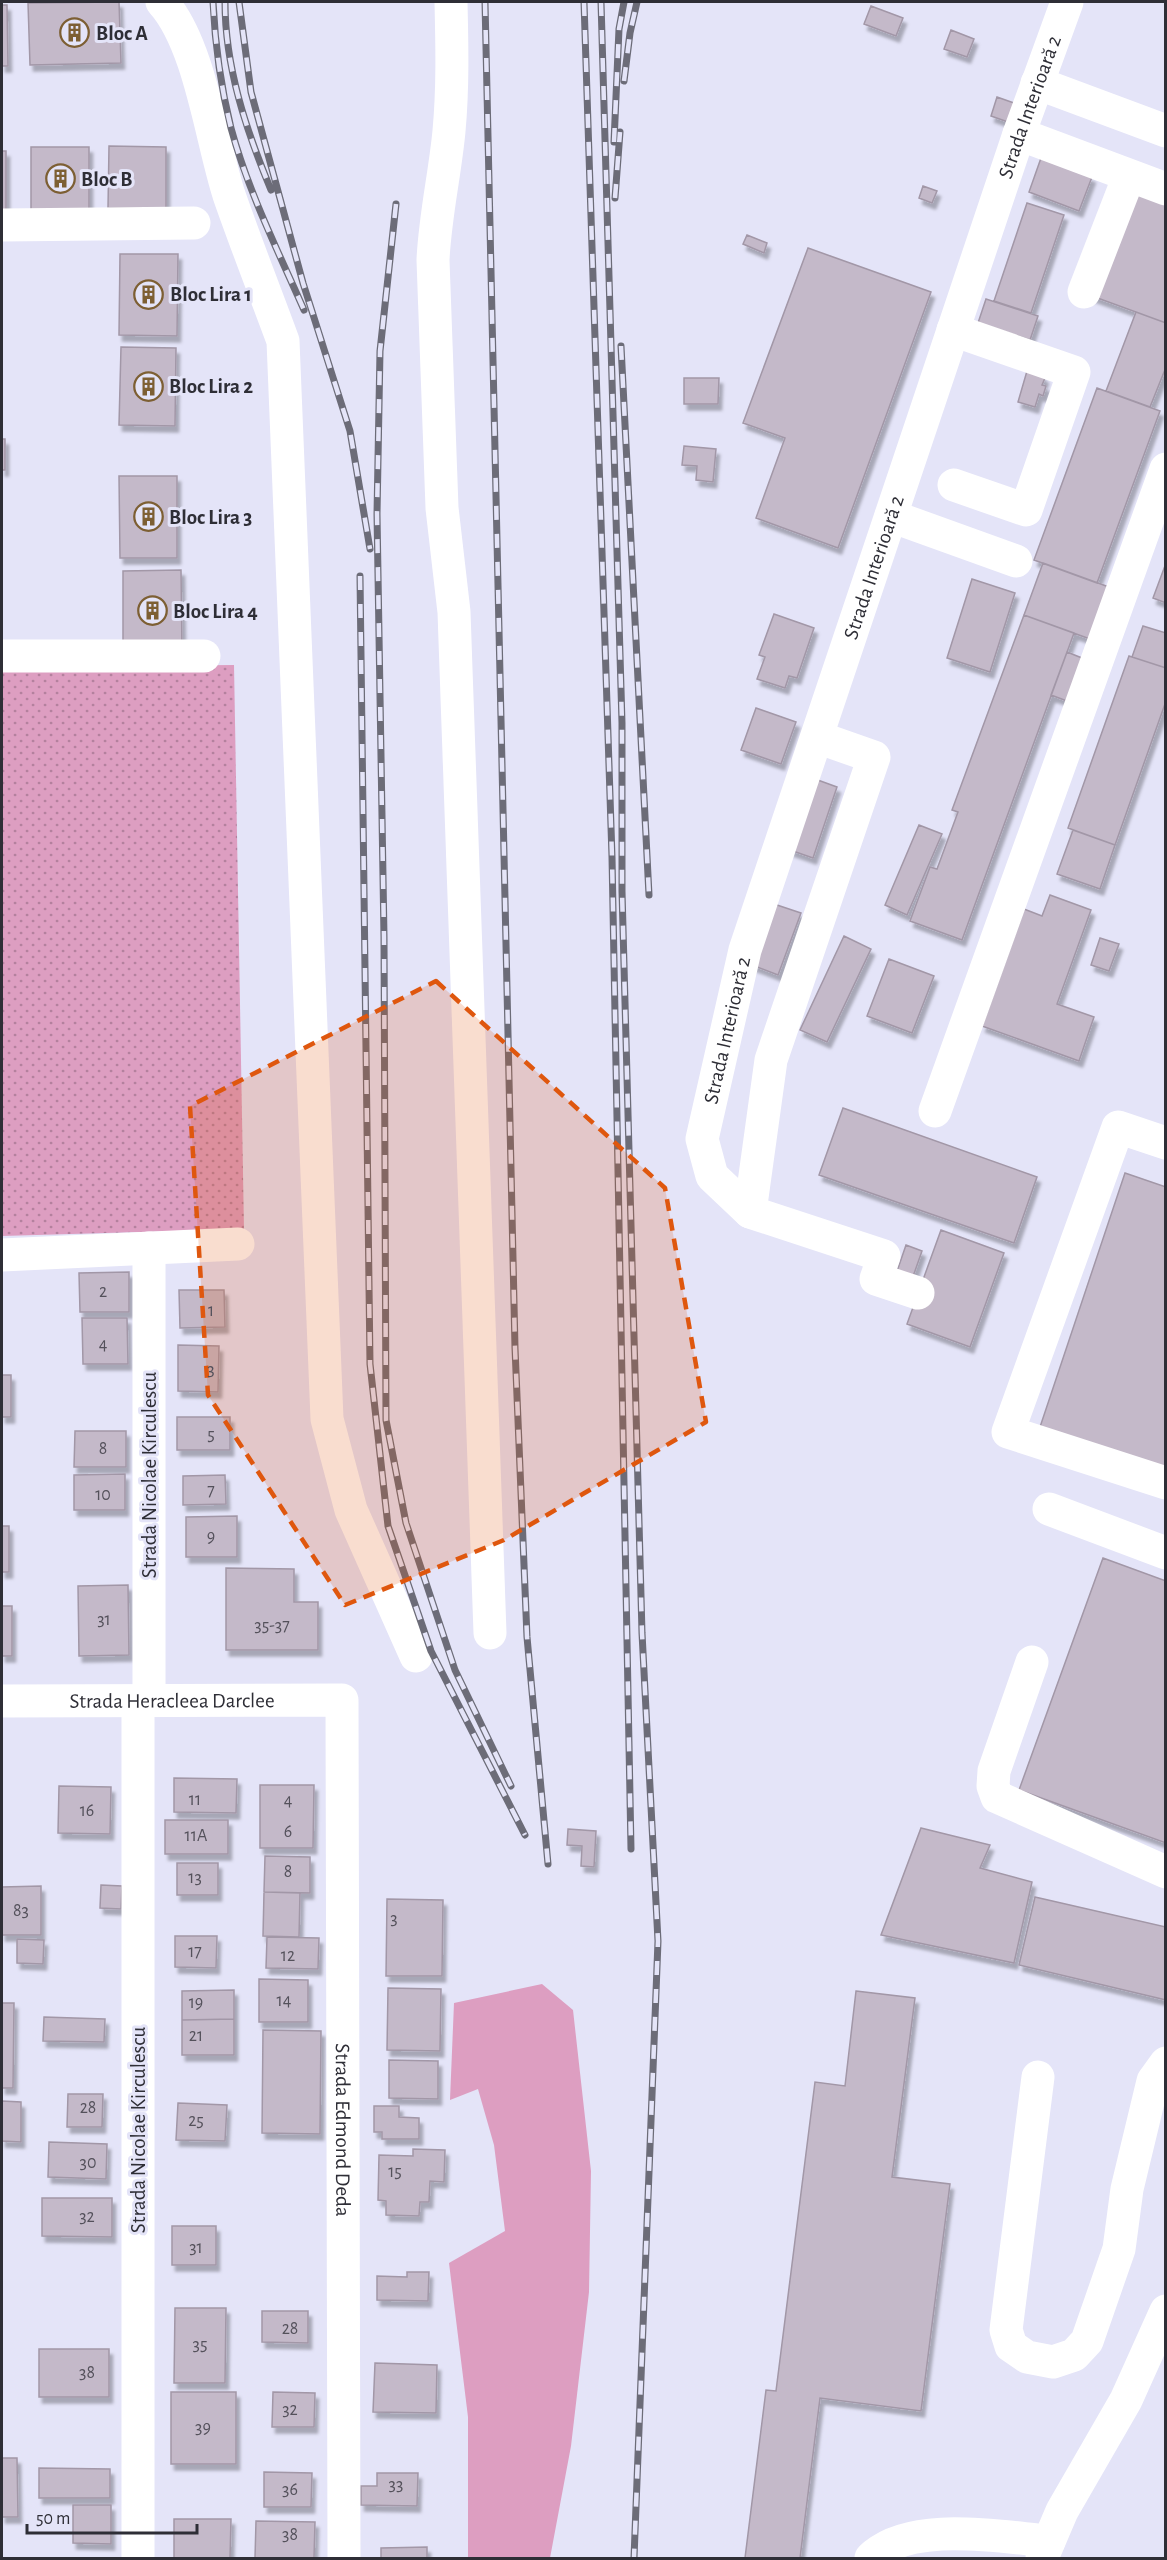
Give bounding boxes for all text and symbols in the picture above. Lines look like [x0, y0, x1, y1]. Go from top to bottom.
building icon: Bloc A [59, 17, 91, 49]
place label: Bloc A [96, 23, 148, 44]
street label: Strada Interioară 2 [994, 32, 1064, 181]
building icon: Bloc B [44, 163, 76, 195]
place label: Bloc B [81, 169, 132, 190]
building icon: Bloc Lira 1 [133, 278, 165, 310]
place label: Bloc Lira 1 [170, 284, 252, 305]
building icon: Bloc Lira 2 [132, 370, 164, 402]
place label: Bloc Lira 2 [169, 376, 253, 397]
street label: Strada Interioară 2 [840, 493, 907, 642]
building icon: Bloc Lira 3 [132, 501, 164, 533]
place label: Bloc Lira 3 [169, 507, 252, 528]
building icon: Bloc Lira 4 [136, 595, 168, 627]
place label: Bloc Lira 4 [173, 601, 258, 622]
street label: Strada Interioară 2 [700, 954, 754, 1106]
house number: 2 [99, 1283, 107, 1301]
house number: 1 [208, 1302, 214, 1320]
house number: 4 [99, 1336, 108, 1354]
house number: 3 [207, 1361, 215, 1379]
street label: Strada Nicolae Kirculescu [139, 1372, 160, 1578]
house number: 5 [207, 1426, 215, 1444]
house number: 8 [99, 1440, 107, 1458]
house number: 7 [207, 1482, 215, 1500]
house number: 10 [95, 1486, 111, 1504]
house number: 9 [207, 1528, 215, 1546]
house number: 31 [97, 1611, 111, 1629]
house number: 35-37 [254, 1617, 290, 1635]
street label: Strada Heracleea Darclee [69, 1690, 275, 1711]
house number: 11 [189, 1791, 201, 1809]
house number: 4 [284, 1792, 293, 1810]
house number: 16 [80, 1802, 94, 1820]
house number: 6 [284, 1823, 292, 1841]
house number: 11A [185, 1827, 208, 1845]
house number: 8 [284, 1863, 292, 1881]
house number: 13 [188, 1869, 202, 1887]
house number: 83 [13, 1902, 29, 1920]
house number: 3 [390, 1910, 398, 1928]
house number: 17 [188, 1943, 202, 1961]
house number: 12 [281, 1947, 295, 1965]
house number: 14 [277, 1992, 292, 2010]
house number: 19 [189, 1994, 203, 2012]
street label: Strada Nicolae Kirculescu [128, 2027, 149, 2233]
house number: 21 [189, 2027, 203, 2045]
street label: Strada Edmond Deda [332, 2043, 354, 2217]
house number: 28 [80, 2099, 96, 2117]
house number: 25 [188, 2112, 204, 2130]
house number: 30 [80, 2154, 96, 2172]
house number: 15 [388, 2163, 402, 2181]
house number: 32 [79, 2208, 95, 2226]
house number: 31 [189, 2239, 203, 2257]
house number: 28 [282, 2320, 298, 2338]
house number: 35 [193, 2336, 207, 2354]
house number: 38 [79, 2364, 95, 2382]
house number: 32 [282, 2401, 298, 2419]
house number: 39 [195, 2419, 211, 2437]
house number: 33 [389, 2476, 403, 2494]
house number: 36 [282, 2481, 298, 2499]
scale bar [27, 2497, 196, 2535]
text: 50 m [36, 2510, 70, 2528]
house number: 38 [282, 2526, 298, 2544]

